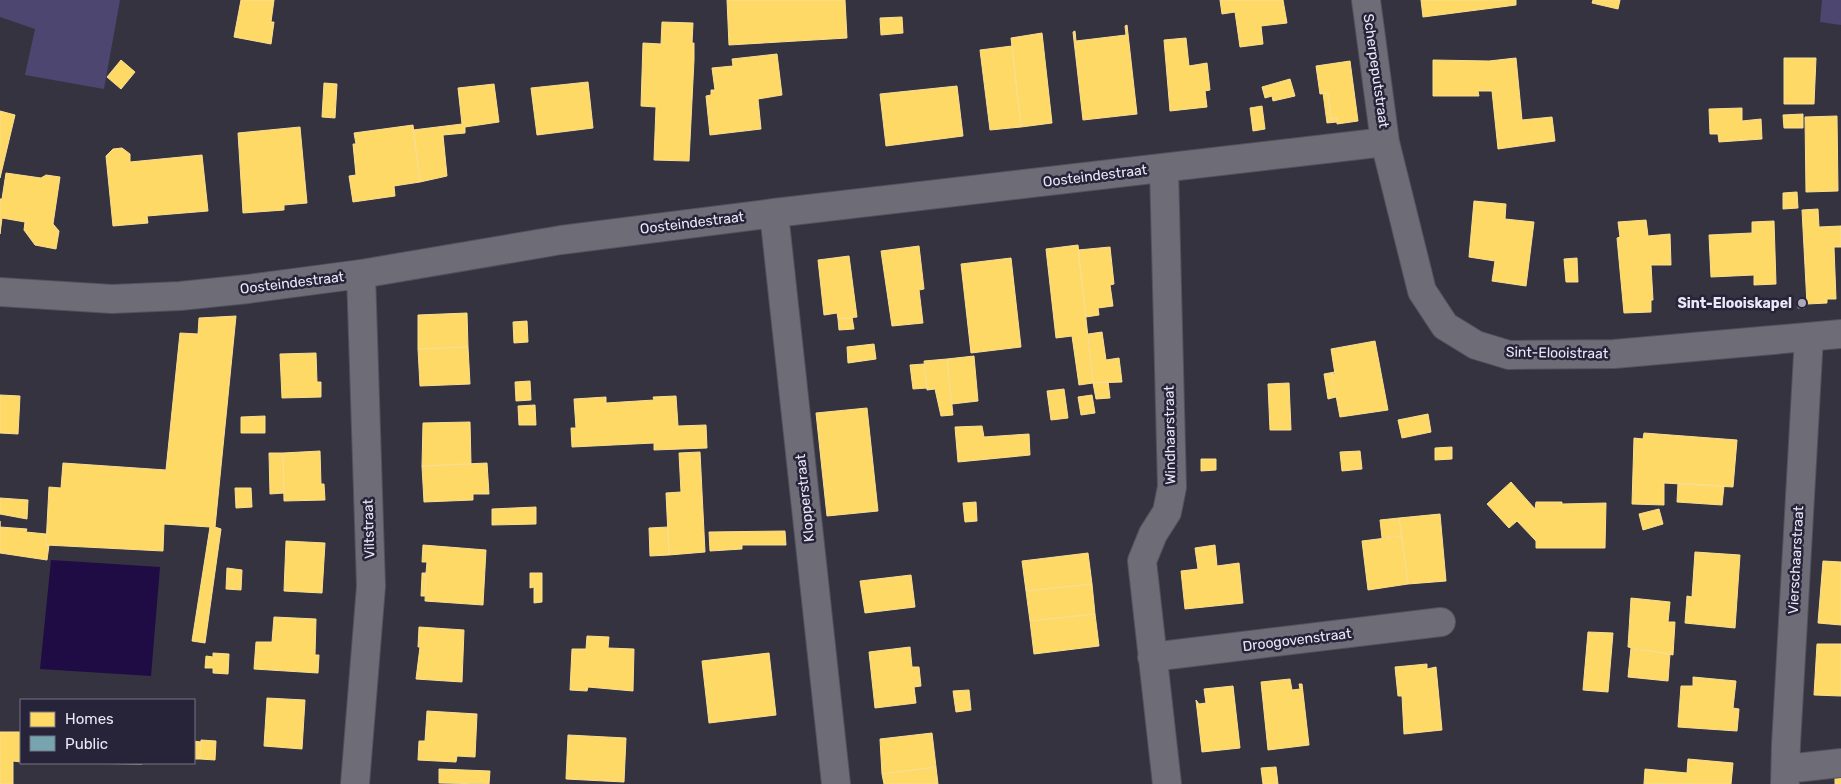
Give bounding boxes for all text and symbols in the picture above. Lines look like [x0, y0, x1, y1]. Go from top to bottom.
street label: Scherpeputstraat [1360, 13, 1393, 130]
street label: Oosteindestraat [1042, 161, 1149, 191]
street label: Oosteindestraat [639, 208, 746, 238]
street label: Oosteindestraat [239, 268, 346, 298]
place label: Sint-Elooiskapel [1677, 295, 1792, 312]
marker: Sint-Elooiskapel [1796, 297, 1808, 309]
street label: Sint-Elooistraat [1506, 344, 1609, 362]
street label: Windhaarstraat [1161, 385, 1179, 485]
street label: Klopperstraat [792, 453, 818, 543]
street label: Viltstraat [359, 498, 379, 559]
street label: Vierschaarstraat [1785, 505, 1807, 615]
street label: Droogovenstraat [1242, 625, 1353, 655]
legend [20, 699, 195, 764]
text: Homes [65, 710, 114, 728]
text: Public [65, 735, 108, 753]

